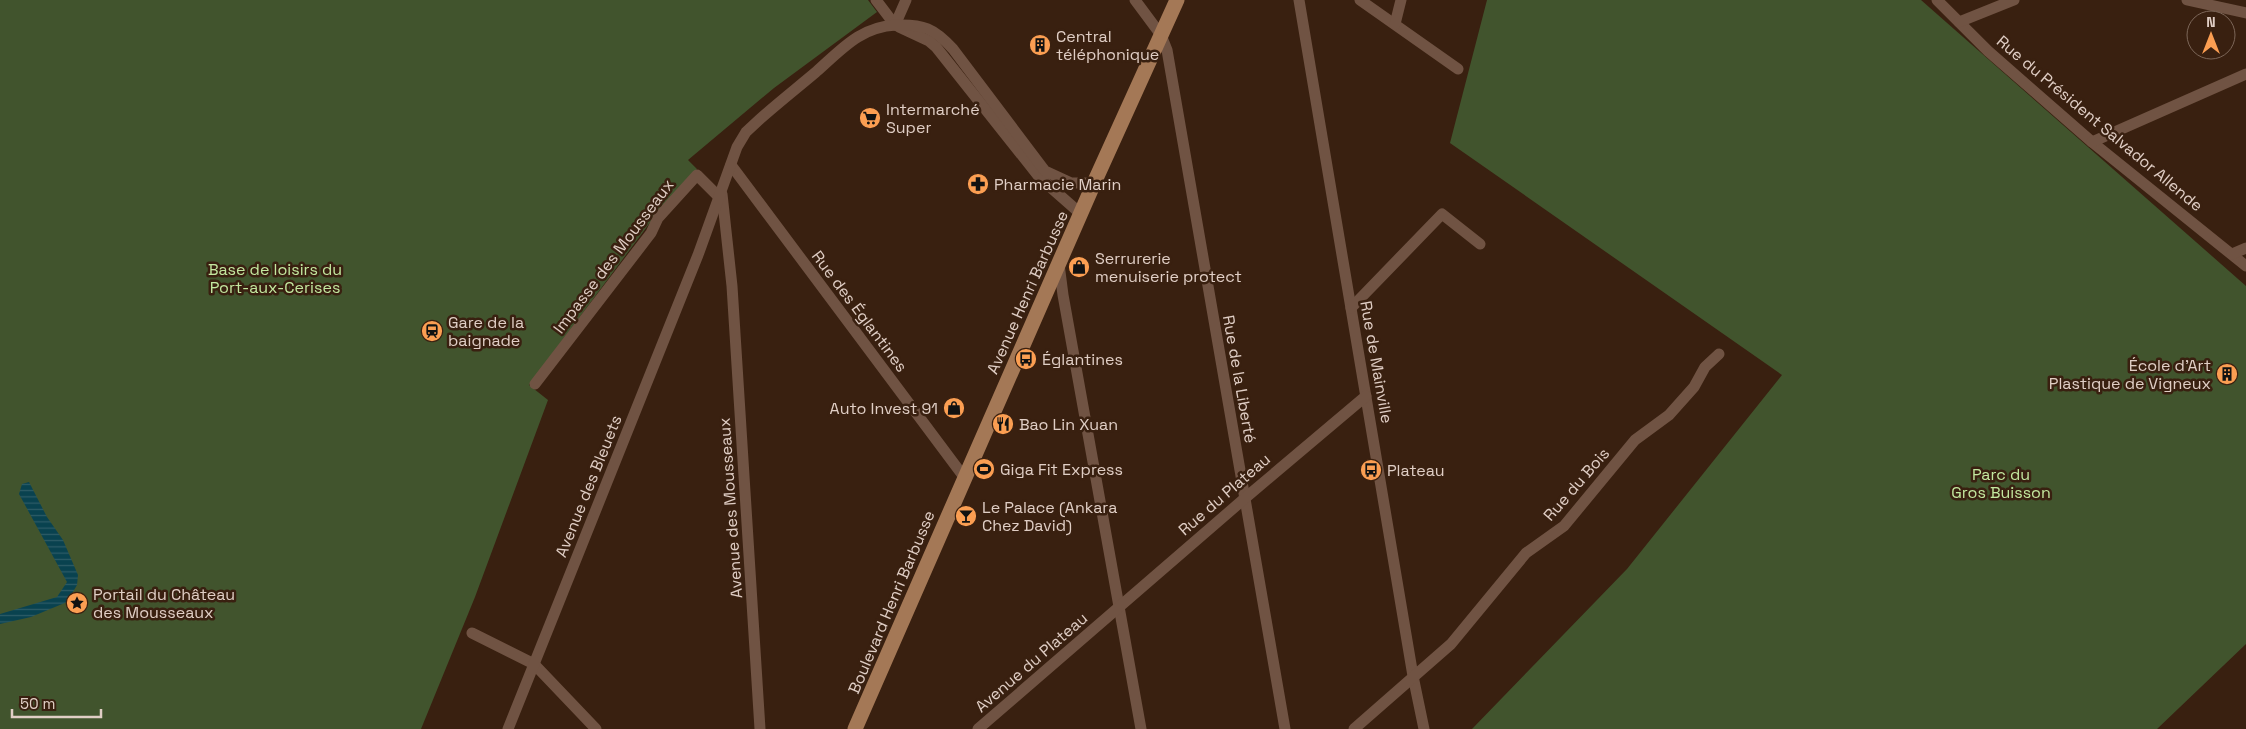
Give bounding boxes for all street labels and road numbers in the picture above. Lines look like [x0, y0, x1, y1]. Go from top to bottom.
street label: Rue du Président Salvador Allende [1992, 31, 2207, 216]
street label: Impasse des Mousseaux [548, 175, 678, 338]
street label: Avenue Henri Barbusse [982, 207, 1073, 377]
street label: Rue des Églantines [807, 246, 912, 376]
street label: Rue de Mainville [1355, 299, 1398, 425]
street label: Rue de la Liberté [1218, 313, 1261, 445]
street label: Avenue des Bleuets [550, 412, 627, 560]
street label: Avenue des Mousseaux [714, 417, 747, 599]
street label: Rue du Bois [1539, 443, 1614, 525]
street label: Rue du Plateau [1174, 449, 1275, 540]
street label: Boulevard Henri Barbusse [843, 507, 940, 697]
street label: Avenue du Plateau [971, 608, 1092, 717]

